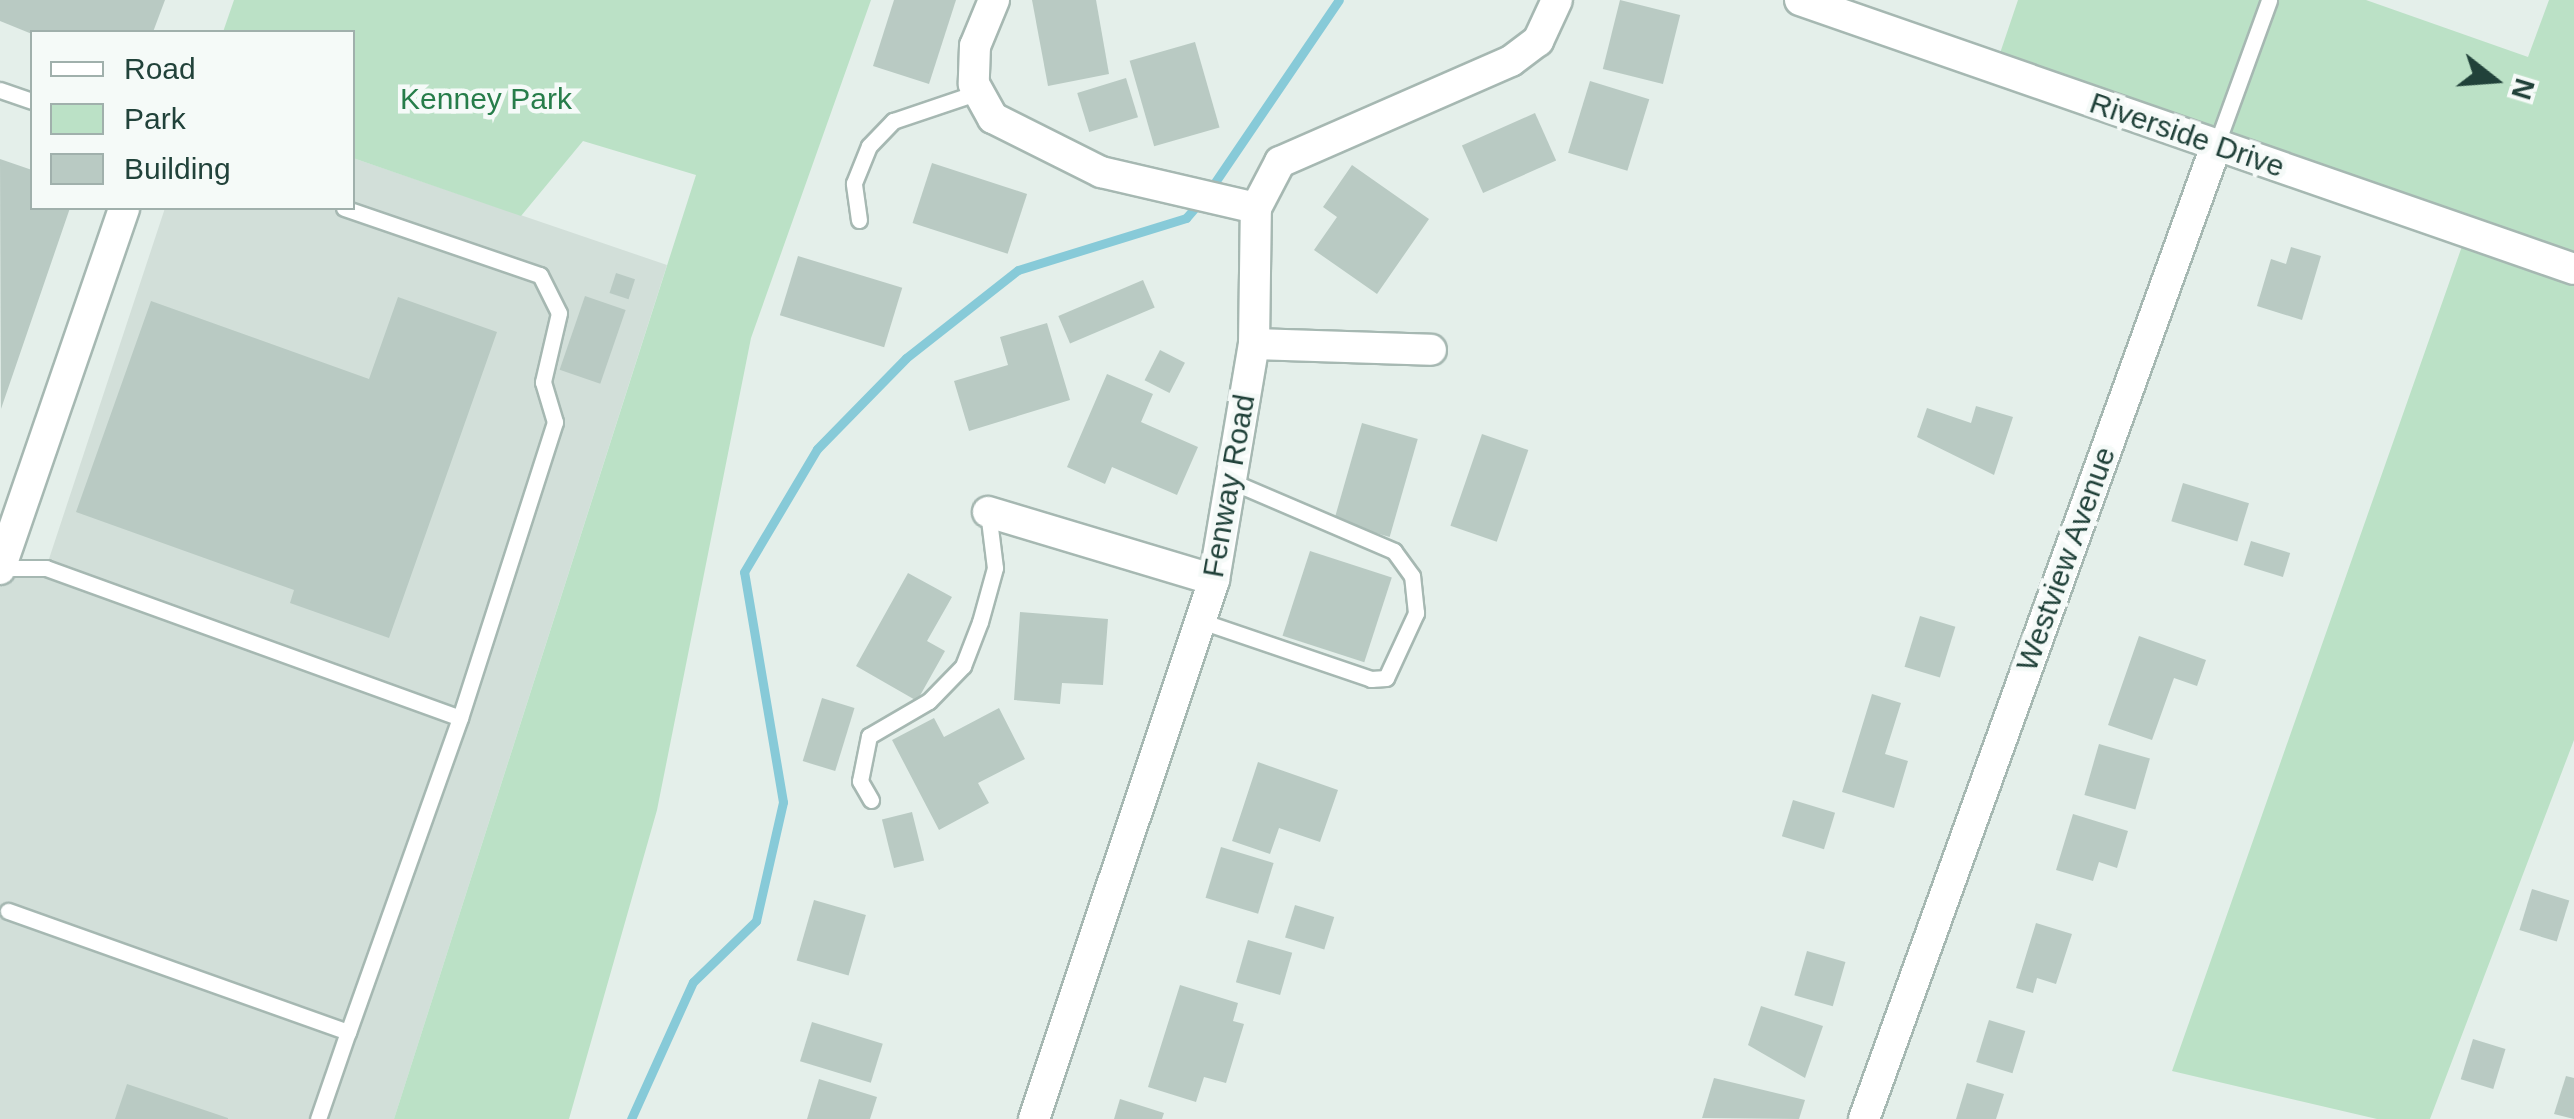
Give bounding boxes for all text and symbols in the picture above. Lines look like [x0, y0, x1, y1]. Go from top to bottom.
legend [30, 30, 355, 210]
north arrow [2444, 30, 2544, 130]
text: Road [124, 52, 196, 85]
text: N [2505, 75, 2541, 103]
park label: Kenney Park [400, 81, 572, 117]
street label: Riverside Drive [2085, 85, 2289, 185]
text: Park [124, 102, 186, 135]
text: Building [124, 152, 231, 185]
street label: Fenway Road [1195, 392, 1263, 580]
street label: Westview Avenue [2008, 441, 2124, 677]

